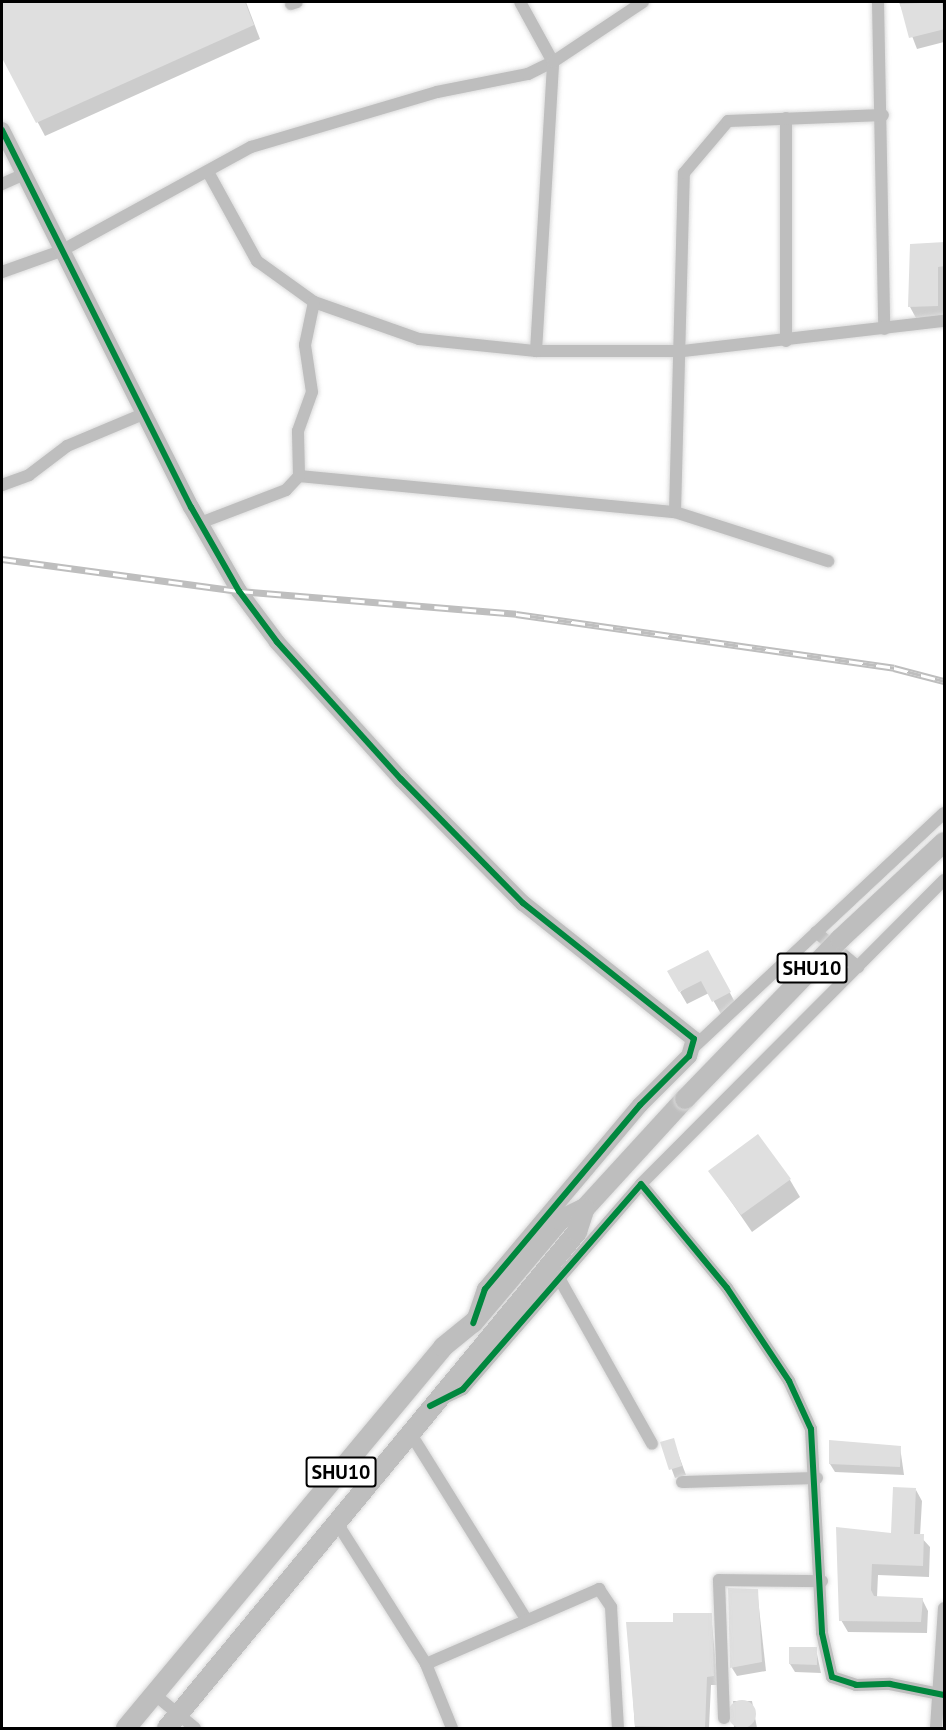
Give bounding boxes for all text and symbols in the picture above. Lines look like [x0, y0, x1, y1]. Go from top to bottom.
road number: SHU10 [776, 951, 848, 985]
road number: SHU10 [305, 1455, 377, 1489]

